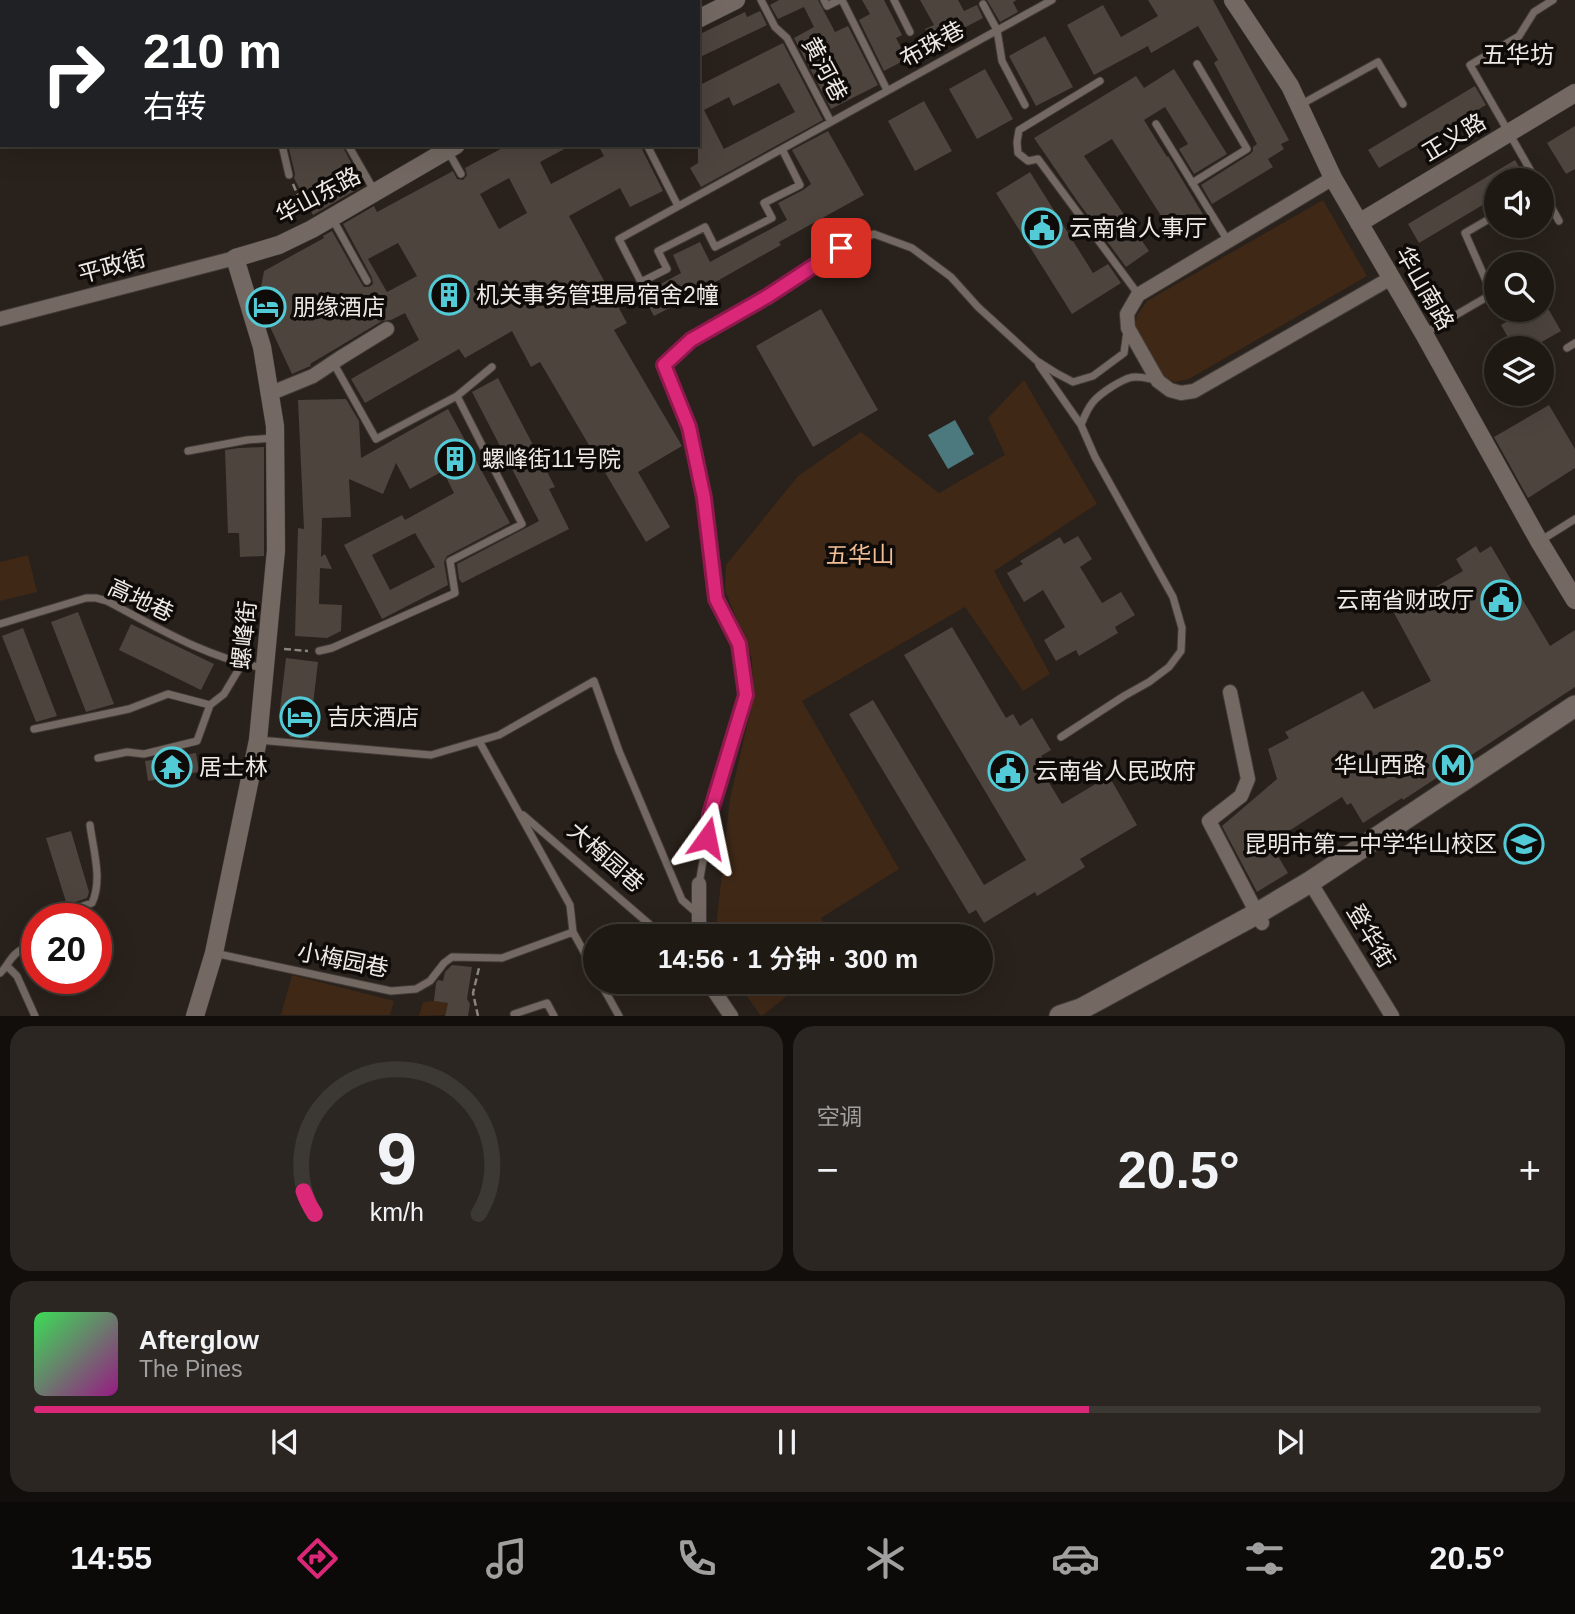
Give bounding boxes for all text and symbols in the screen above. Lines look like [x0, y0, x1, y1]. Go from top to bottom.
street label: 布珠巷 [896, 16, 968, 72]
text: 210 m [143, 24, 282, 78]
icon: right [28, 28, 119, 119]
street label: 黄河巷 [797, 32, 853, 106]
district label: 五华坊 [1482, 41, 1554, 68]
text: 右转 [143, 89, 207, 125]
street label: 正义路 [1418, 108, 1490, 166]
street label: 华山东路 [271, 162, 365, 228]
map controls [1484, 168, 1554, 406]
button: sound [1484, 168, 1554, 238]
public building icon: 云南省人事厅 [1021, 207, 1063, 249]
place label: 云南省人事厅 [1069, 215, 1207, 241]
pin [811, 218, 871, 278]
icon: arrive [822, 229, 860, 267]
street label: 华山南路 [1391, 242, 1459, 334]
street label: 平政街 [75, 245, 149, 287]
button: search [1484, 252, 1554, 322]
building icon: 机关事务管理局宿舍2幢 [428, 274, 470, 316]
place label: 机关事务管理局宿舍2幢 [476, 282, 719, 308]
hotel icon: 朋缘酒店 [245, 286, 287, 328]
place label: 朋缘酒店 [293, 294, 385, 320]
button: layers [1484, 336, 1554, 406]
building icon: 螺峰街11号院 [434, 438, 476, 480]
place label: 螺峰街11号院 [482, 446, 621, 472]
park label: 五华山 [826, 542, 895, 568]
street label: 高地巷 [104, 574, 178, 626]
public building icon: 云南省财政厅 [1480, 579, 1522, 621]
place label: 云南省财政厅 [1336, 587, 1474, 613]
street label: 螺峰街 [227, 599, 261, 671]
hotel icon: 吉庆酒店 [279, 696, 321, 738]
place label: 吉庆酒店 [327, 704, 419, 730]
metro station icon: 华山西路 [1432, 744, 1474, 786]
temple icon: 居士林 [151, 746, 193, 788]
public building icon: 云南省人民政府 [987, 750, 1029, 792]
place label: 华山西路 [1334, 752, 1426, 778]
place label: 居士林 [199, 754, 268, 780]
place label: 云南省人民政府 [1035, 758, 1196, 784]
position arrow [670, 801, 744, 875]
street label: 大梅园巷 [563, 817, 649, 897]
school or university icon: 昆明市第二中学华山校区 [1503, 823, 1545, 865]
place label: 昆明市第二中学华山校区 [1244, 831, 1497, 857]
street label: 登华街 [1342, 900, 1400, 972]
speed limit sign: 20 [21, 903, 112, 994]
street label: 小梅园巷 [295, 938, 391, 982]
text: 14:56 · 1 分钟 · 300 m [658, 944, 918, 974]
text: 空调 [817, 1104, 863, 1130]
text: 9 [376, 1119, 417, 1200]
text: 20.5° [1118, 1141, 1240, 1199]
text: − [817, 1149, 839, 1191]
text: + [1519, 1149, 1541, 1191]
text: km/h [369, 1198, 423, 1226]
text: Afterglow [139, 1325, 259, 1355]
text: The Pines [139, 1356, 243, 1382]
icon: previous [266, 1423, 304, 1461]
icon: pause [768, 1423, 806, 1461]
icon: next [1271, 1423, 1309, 1461]
icon: directions [293, 1534, 342, 1583]
icon: music [482, 1534, 531, 1583]
icon: phone [672, 1534, 721, 1583]
icon: climate [861, 1534, 910, 1583]
icon: car [1051, 1534, 1100, 1583]
icon: filters [1240, 1534, 1289, 1583]
text: 14:55 [70, 1540, 152, 1576]
text: 20.5° [1430, 1540, 1505, 1576]

